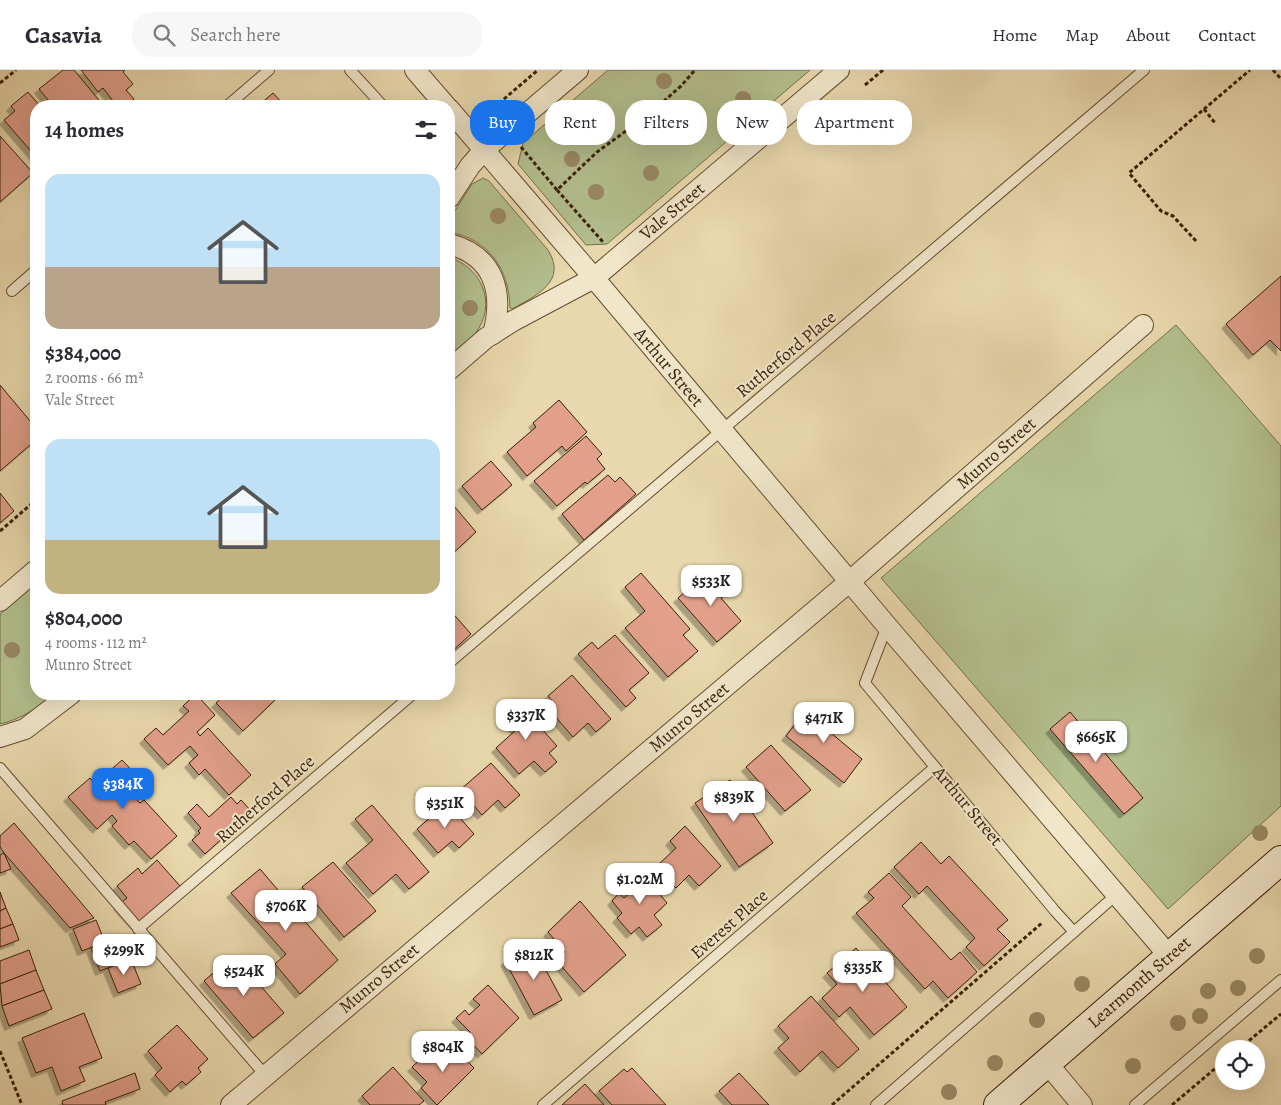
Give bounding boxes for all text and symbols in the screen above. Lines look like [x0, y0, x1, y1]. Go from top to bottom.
search box [132, 12, 482, 57]
text: Casavia [25, 19, 102, 51]
icon: search [150, 21, 178, 49]
text: Search here [190, 22, 281, 48]
text: Home [992, 23, 1037, 47]
text: Map [1065, 23, 1098, 47]
text: About [1126, 23, 1170, 47]
text: Contact [1198, 23, 1256, 47]
chip: Buy [470, 100, 535, 145]
chip: Rent [545, 100, 615, 145]
chip: Filters [625, 100, 707, 145]
chip: New [717, 100, 787, 145]
chip: Apartment [797, 100, 912, 145]
text: 14 homes [45, 116, 124, 144]
icon: filters [412, 116, 440, 144]
street label: Vale Street [634, 177, 710, 246]
icon: home [198, 207, 288, 297]
street label: Rutherford Place [731, 305, 841, 403]
street label: Arthur Street [628, 321, 709, 412]
text: $384,000 [45, 339, 121, 367]
text: 2 rooms · 66 m² [45, 367, 143, 389]
text: Vale Street [45, 389, 115, 411]
street label: Munro Street [951, 412, 1041, 494]
icon: home [198, 472, 288, 562]
pin: $533K [676, 564, 746, 607]
text: $533K [692, 570, 730, 592]
text: $804,000 [45, 604, 123, 632]
text: 4 rooms · 112 m² [45, 632, 147, 654]
text: Munro Street [45, 654, 132, 676]
street label: Munro Street [644, 676, 734, 758]
pin: $337K [491, 698, 561, 741]
pin: $471K [789, 702, 859, 744]
text: $337K [507, 704, 545, 726]
text: $471K [805, 707, 843, 729]
pin: $665K [1061, 720, 1131, 763]
text: $665K [1076, 726, 1116, 748]
street label: Rutherford Place [211, 749, 319, 849]
street label: Arthur Street [927, 760, 1008, 851]
pin: $384K [88, 768, 158, 810]
text: $384K [103, 773, 143, 795]
pin: $839K [699, 780, 769, 823]
pin: $351K [410, 786, 480, 829]
text: $839K [714, 786, 754, 808]
text: $351K [426, 792, 464, 814]
pin: $1.02M [599, 862, 681, 905]
text: $1.02M [617, 868, 663, 890]
street label: Everest Place [685, 884, 773, 964]
pin: $706K [251, 890, 321, 932]
text: $706K [266, 895, 306, 917]
street label: Learmonth Street [1082, 930, 1196, 1034]
pin: $299K [89, 934, 159, 976]
street label: Munro Street [334, 937, 424, 1019]
pin: $812K [499, 938, 569, 981]
text: $299K [104, 939, 144, 961]
text: $812K [514, 944, 554, 966]
pin: $335K [828, 950, 898, 993]
pin: $524K [209, 954, 279, 997]
text: $335K [844, 956, 882, 978]
text: $524K [224, 960, 264, 982]
pin: $804K [408, 1030, 478, 1073]
text: $804K [422, 1036, 464, 1058]
map controls [1215, 1040, 1265, 1090]
button: locate [1215, 1040, 1265, 1090]

